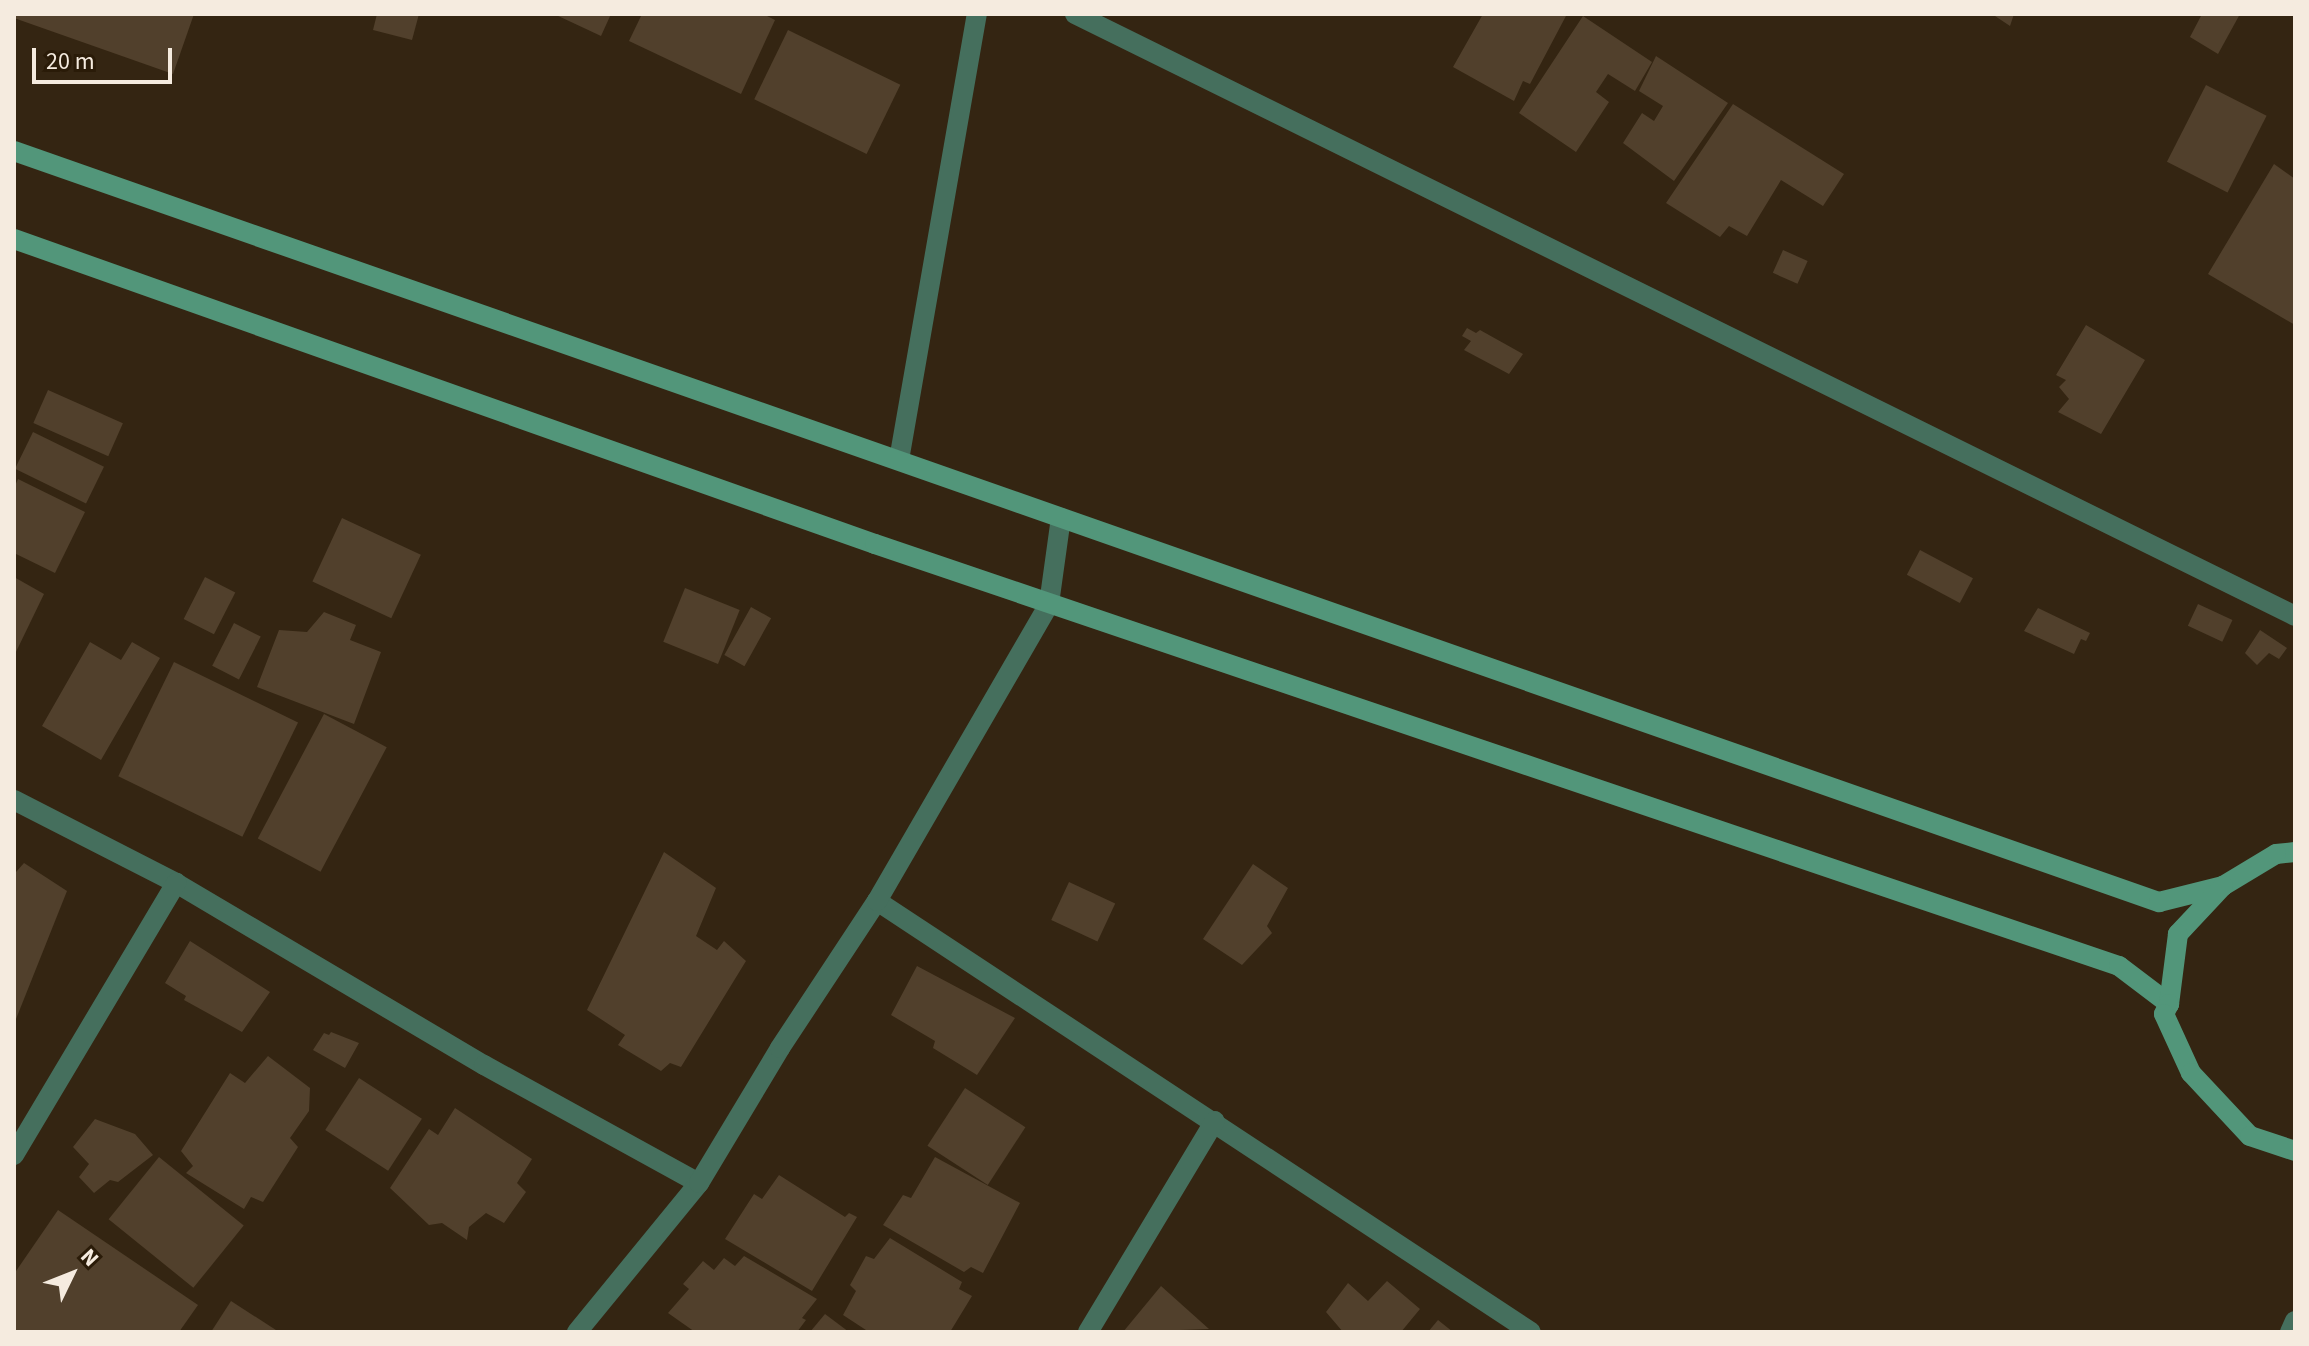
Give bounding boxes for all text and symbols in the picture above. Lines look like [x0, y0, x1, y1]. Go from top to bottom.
scale bar [36, 32, 176, 82]
text: 20 m [46, 44, 95, 79]
north arrow [32, 1234, 112, 1314]
text: N [73, 1241, 106, 1274]

